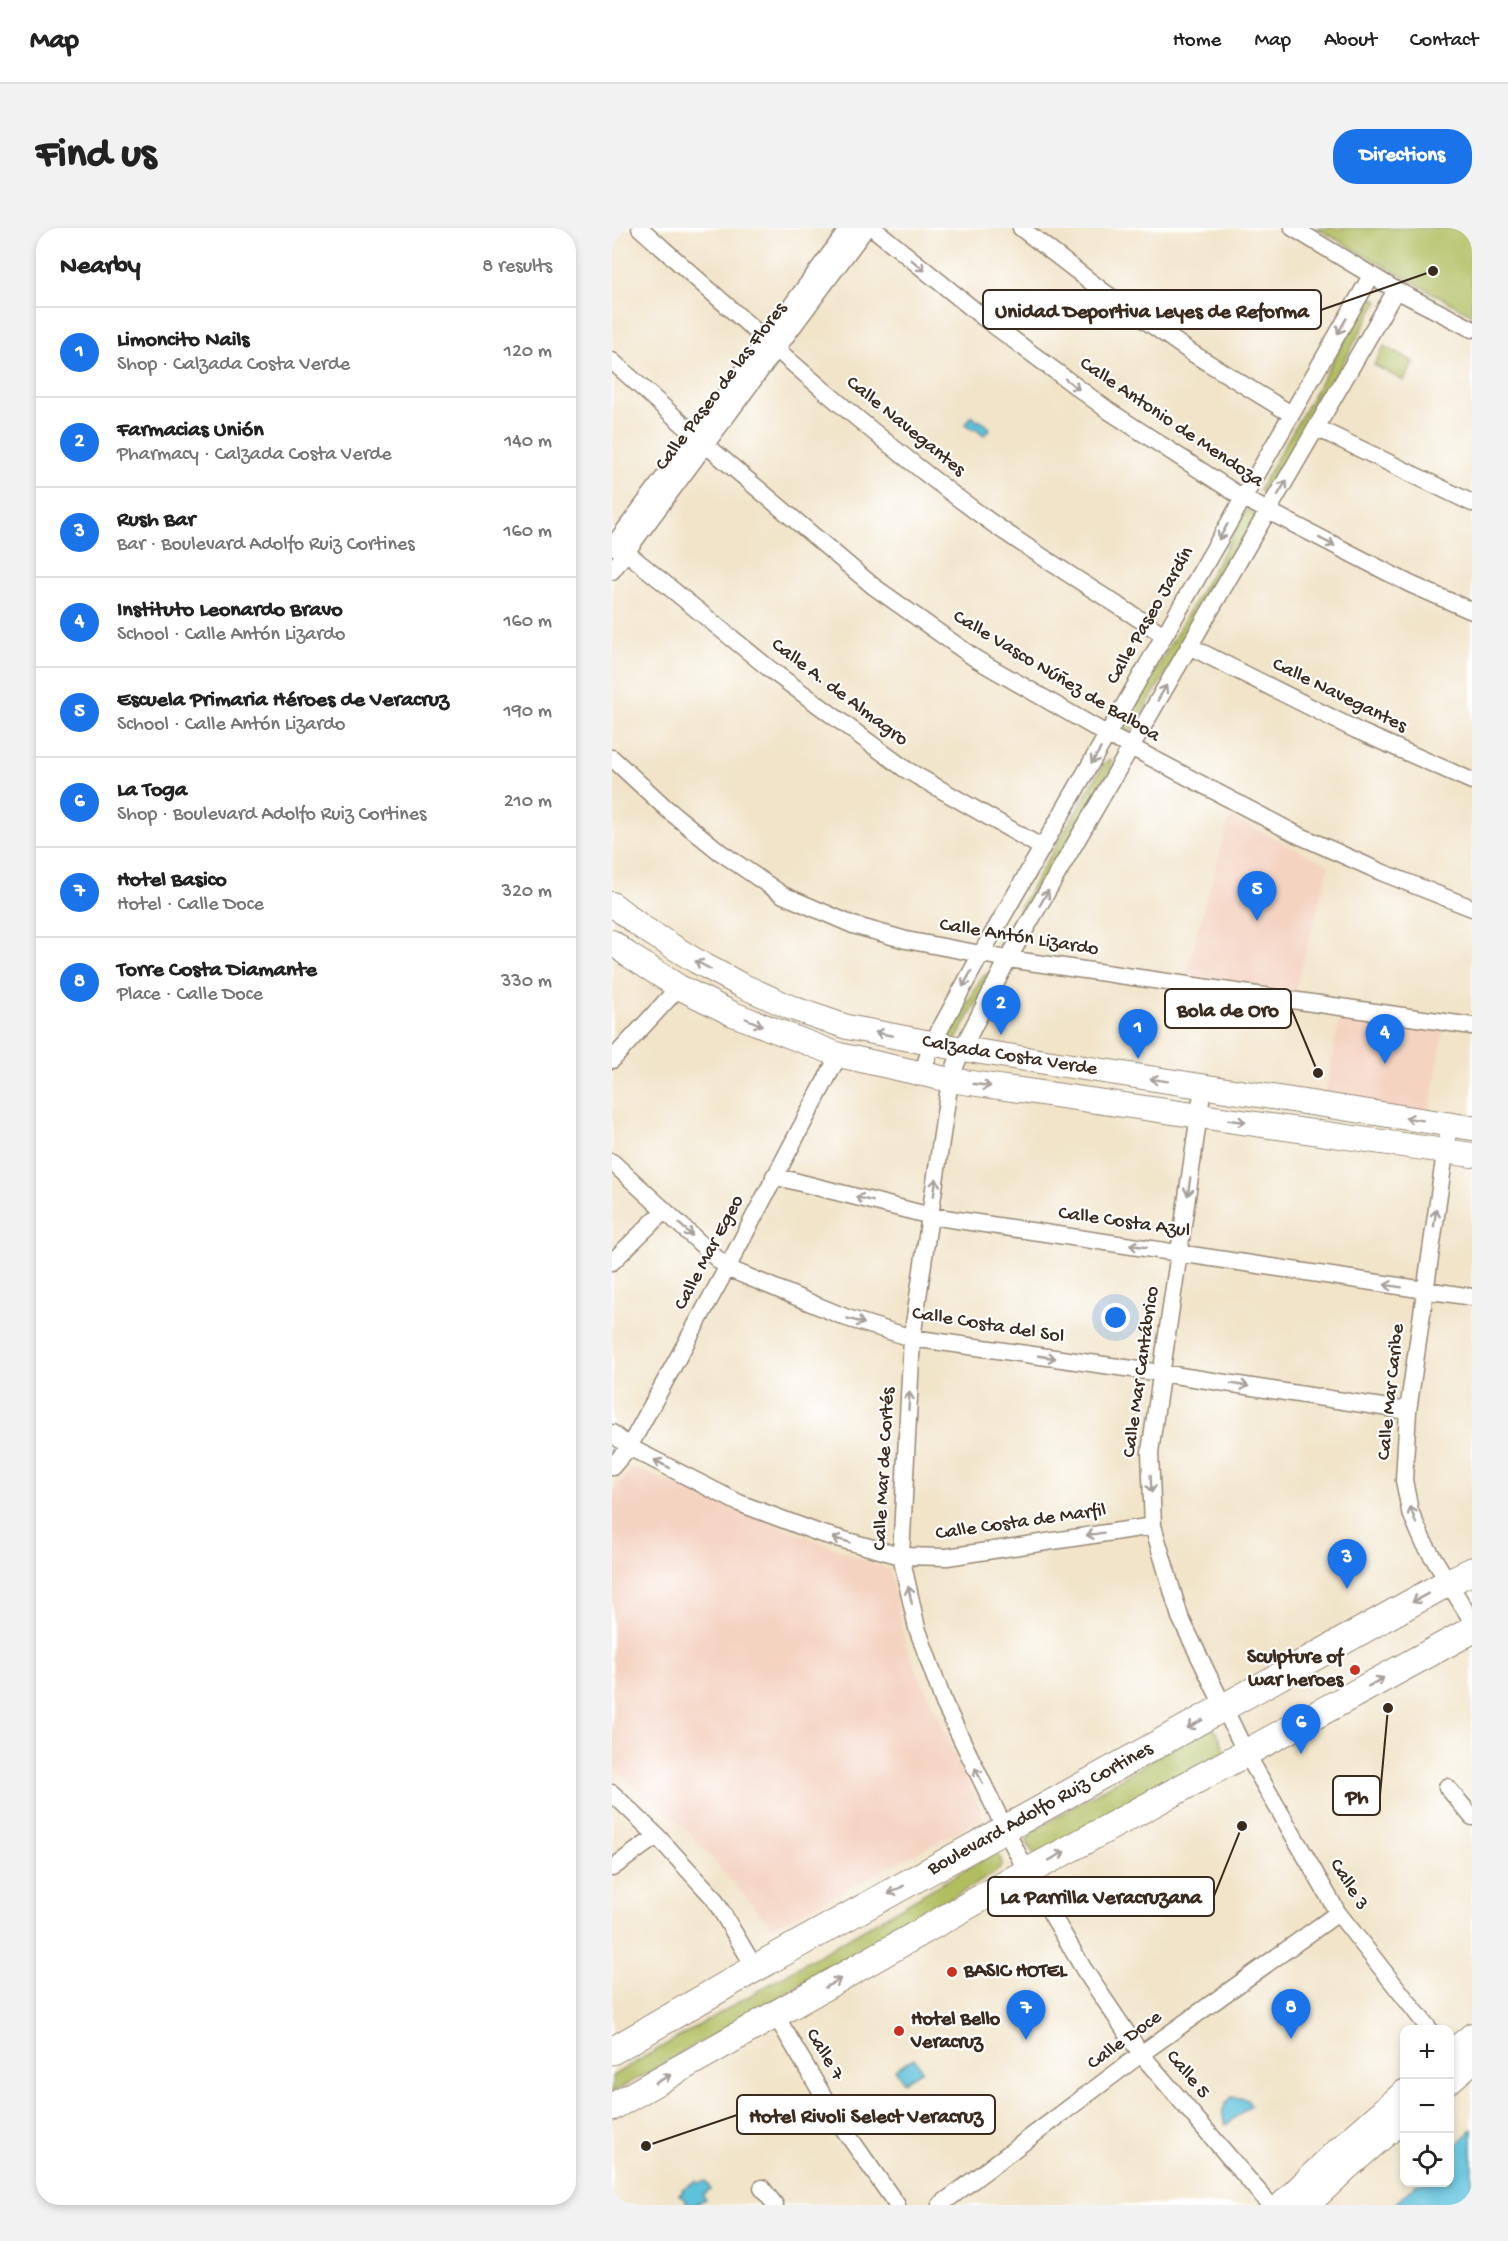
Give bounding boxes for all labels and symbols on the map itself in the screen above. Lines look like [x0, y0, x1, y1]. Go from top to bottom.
one-way arrow [910, 258, 926, 271]
callout: Unidad Deportiva Leyes de Reforma [983, 290, 1321, 329]
street label: Calle Paseo de las Flores [651, 298, 793, 476]
text: Unidad Deportiva Leyes de Reforma [995, 301, 1310, 326]
one-way arrow [1336, 317, 1348, 334]
street label: Calle Antonio de Mendoza [1075, 353, 1268, 494]
street label: Calle Navegantes [841, 372, 970, 483]
one-way arrow [1064, 378, 1080, 390]
one-way arrow [1276, 480, 1288, 497]
one-way arrow [1217, 523, 1229, 540]
one-way arrow [1318, 536, 1336, 548]
street label: Calle Paseo Jardín [1102, 543, 1200, 689]
street label: Calle Vasco Núñez de Balboa [948, 606, 1165, 749]
street label: Calle A. de Almagro [766, 634, 912, 752]
street label: Calle Navegantes [1268, 653, 1411, 739]
one-way arrow [1156, 685, 1168, 702]
one-way arrow [1089, 747, 1101, 764]
pin: 5 [1238, 872, 1276, 921]
one-way arrow [1038, 890, 1050, 907]
street label: Calle Antón Lizardo [938, 914, 1100, 962]
one-way arrow [695, 959, 712, 971]
one-way arrow [961, 970, 972, 988]
pin: 2 [982, 986, 1020, 1035]
callout: Bola de Oro [1165, 989, 1291, 1028]
text: Bola de Oro [1176, 1000, 1279, 1025]
pin: 1 [1118, 1010, 1158, 1059]
pin: 4 [1366, 1014, 1404, 1064]
one-way arrow [744, 1017, 763, 1028]
one-way arrow [875, 1028, 894, 1039]
street label: Calzada Costa Verde [920, 1030, 1100, 1081]
one-way arrow [1150, 1075, 1170, 1086]
one-way arrow [971, 1079, 991, 1090]
one-way arrow [1405, 1114, 1425, 1125]
one-way arrow [1227, 1115, 1246, 1126]
one-way arrow [1183, 1176, 1194, 1196]
one-way arrow [930, 1177, 941, 1197]
street label: Calle Mar Egeo [670, 1191, 750, 1315]
one-way arrow [855, 1193, 874, 1205]
street label: Calle Costa Azul [1057, 1202, 1191, 1244]
one-way arrow [1430, 1209, 1441, 1229]
one-way arrow [678, 1223, 693, 1237]
one-way arrow [1129, 1241, 1149, 1252]
one-way arrow [1384, 1281, 1404, 1292]
street label: Calle Mar Cantábrico [1119, 1285, 1165, 1459]
street label: Calle Costa del Sol [910, 1303, 1066, 1349]
your location [1101, 1303, 1130, 1332]
one-way arrow [846, 1316, 865, 1327]
street label: Calle Mar Caribe [1373, 1322, 1411, 1461]
one-way arrow [1037, 1351, 1057, 1362]
one-way arrow [1230, 1380, 1249, 1391]
street label: Calle Mar de Cortés [869, 1386, 901, 1551]
one-way arrow [904, 1391, 915, 1411]
one-way arrow [654, 1457, 672, 1469]
one-way arrow [1146, 1473, 1157, 1493]
street label: Calle Costa de Marfil [934, 1500, 1108, 1546]
one-way arrow [1406, 1506, 1417, 1525]
one-way arrow [1086, 1529, 1106, 1540]
one-way arrow [832, 1533, 851, 1545]
pin: 3 [1328, 1540, 1366, 1589]
one-way arrow [903, 1586, 915, 1605]
one-way arrow [1412, 1592, 1429, 1604]
place label: Sculpture of war heroes [1247, 1647, 1345, 1693]
marker: Sculpture of war heroes [1348, 1663, 1362, 1677]
one-way arrow [1367, 1676, 1384, 1688]
pin: 6 [1282, 1704, 1320, 1754]
one-way arrow [1186, 1718, 1203, 1730]
street label: Boulevard Adolfo Ruiz Cortines [923, 1737, 1157, 1882]
one-way arrow [973, 1768, 985, 1786]
callout: Ph [1333, 1776, 1380, 1815]
text: Ph [1345, 1787, 1369, 1812]
one-way arrow [1049, 1849, 1066, 1861]
street label: Calle 3 [1323, 1855, 1373, 1915]
callout: La Parrilla Veracruzana [988, 1877, 1214, 1916]
one-way arrow [888, 1884, 905, 1896]
text: La Parrilla Veracruzana [1000, 1887, 1203, 1912]
place label: BASIC HOTEL [963, 1961, 1068, 1984]
marker: BASIC HOTEL [945, 1965, 959, 1979]
one-way arrow [824, 1977, 841, 1989]
pin: 7 [1006, 1990, 1046, 2040]
pin: 8 [1272, 1990, 1310, 2039]
street label: Calle Doce [1083, 2006, 1167, 2076]
place label: Hotel Bello Veracruz [910, 2009, 1001, 2055]
marker: Hotel Bello Veracruz [892, 2024, 906, 2038]
street label: Calle 7 [800, 2025, 849, 2086]
street label: Calle 5 [1160, 2046, 1214, 2104]
one-way arrow [654, 2073, 671, 2085]
callout: Hotel Rivoli Select Veracruz [737, 2095, 995, 2134]
text: Hotel Rivoli Select Veracruz [749, 2106, 985, 2131]

